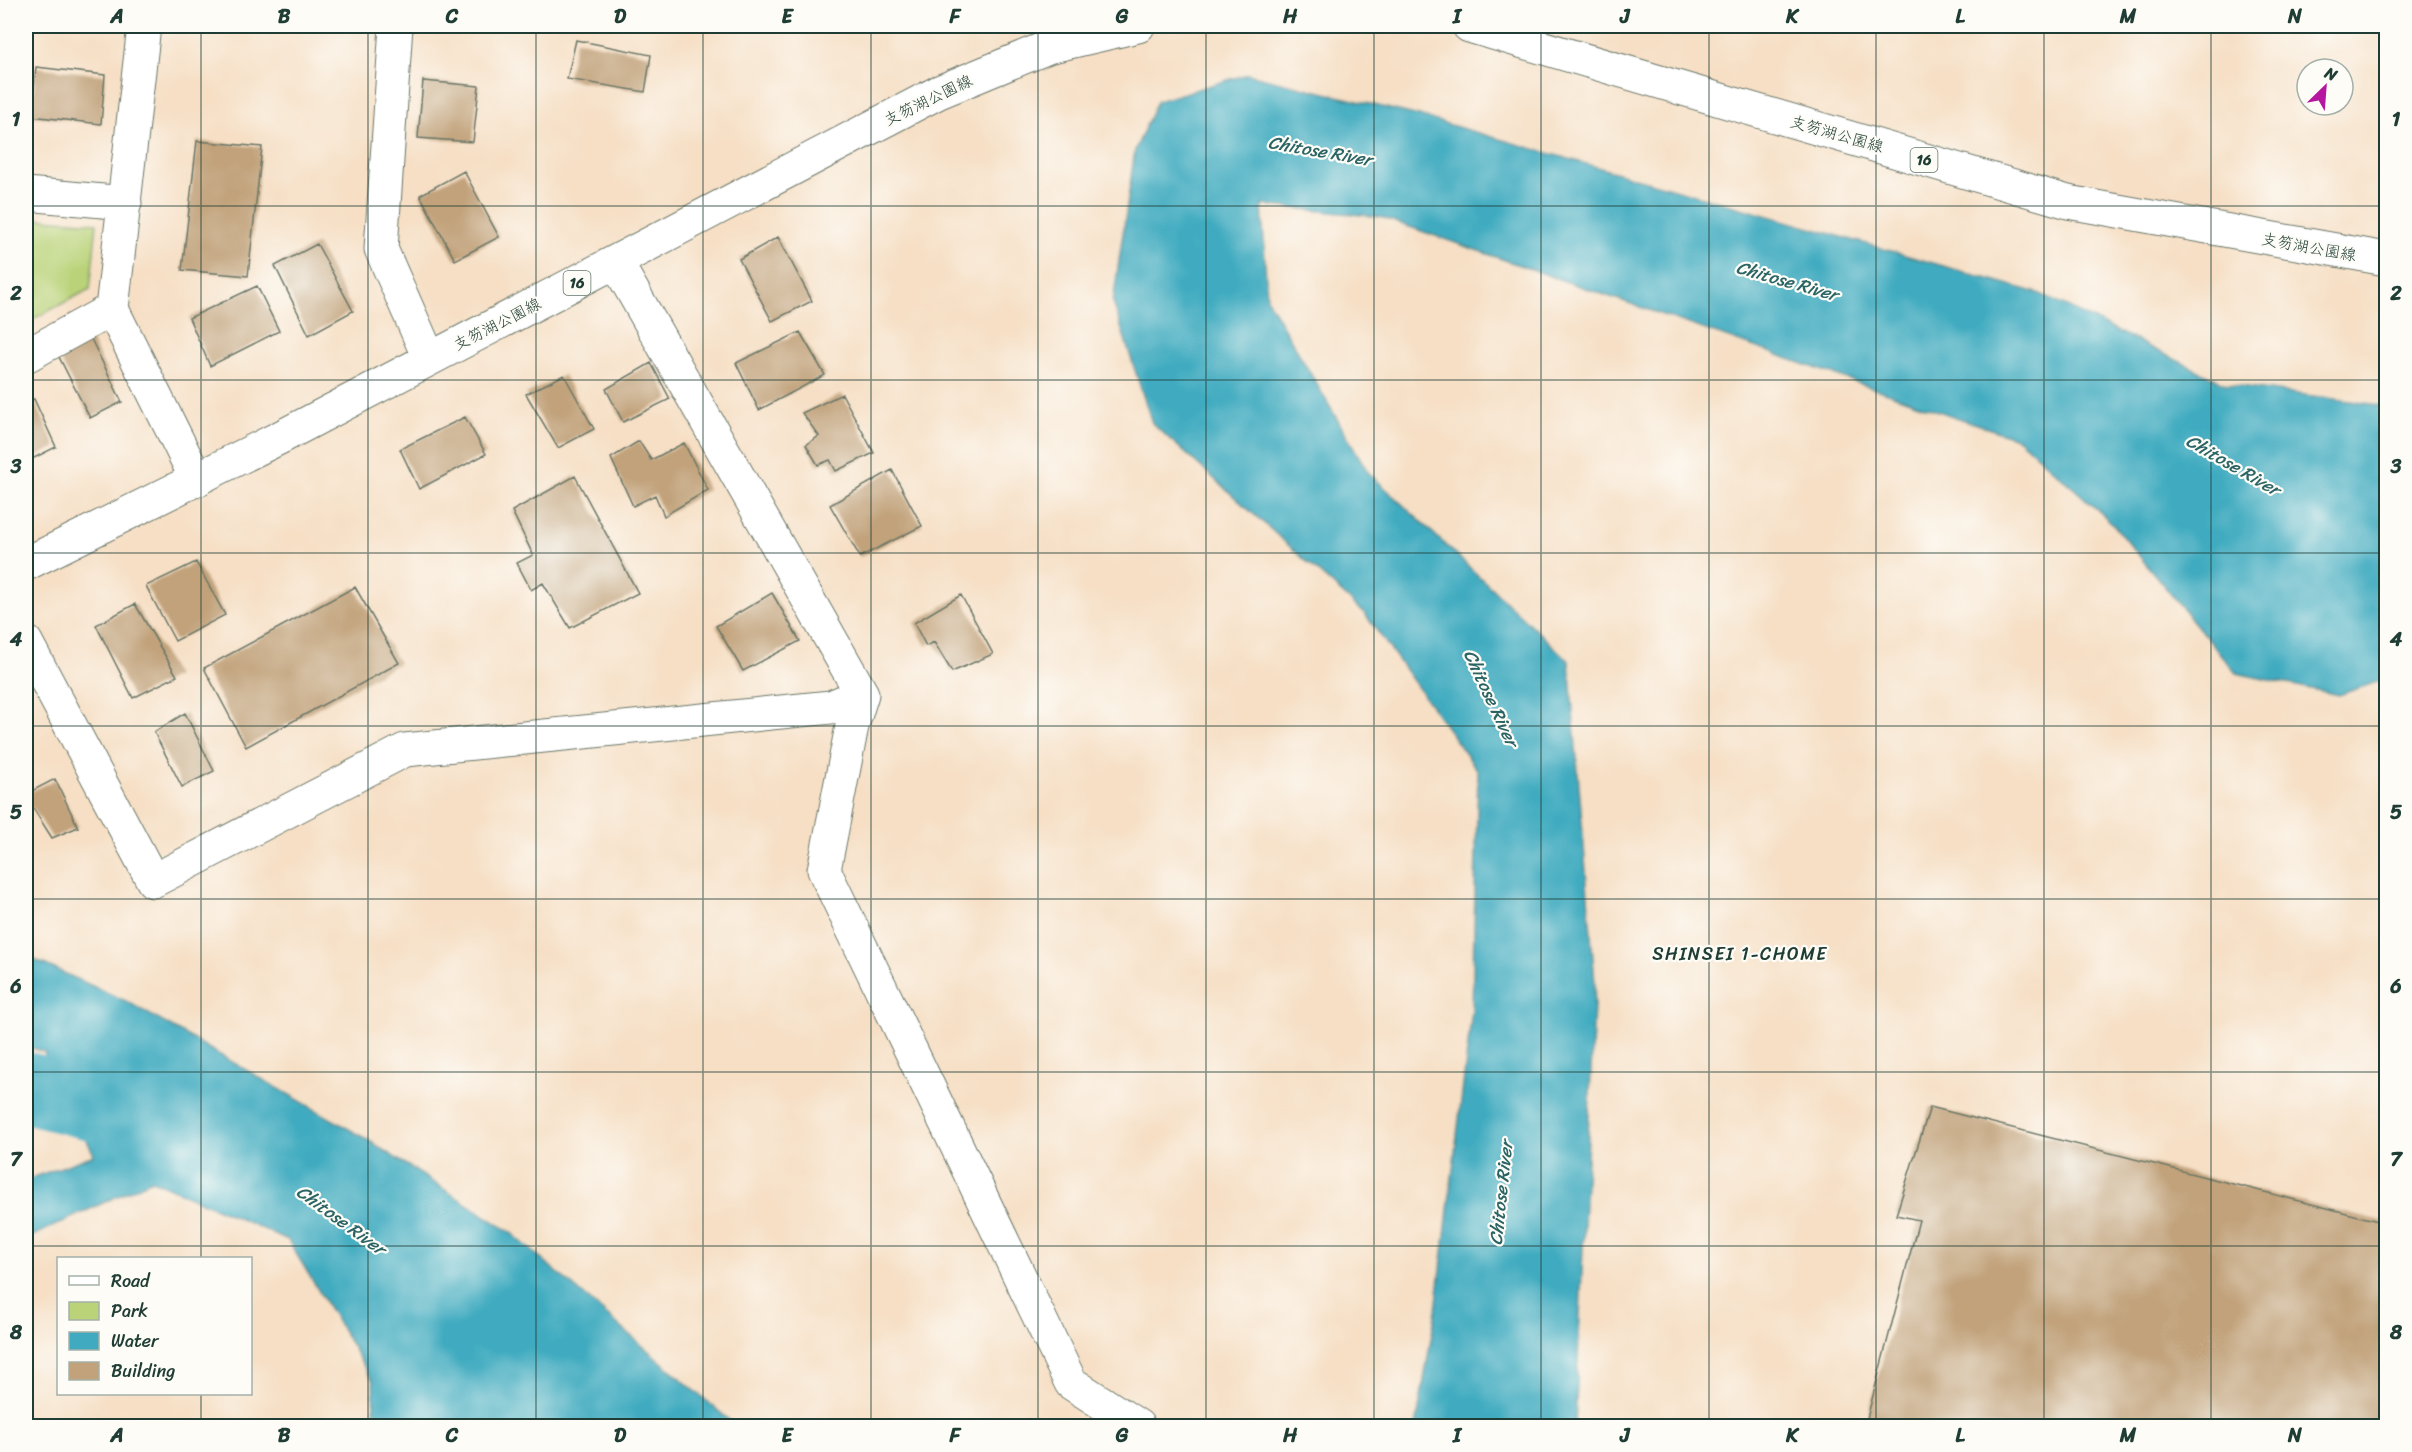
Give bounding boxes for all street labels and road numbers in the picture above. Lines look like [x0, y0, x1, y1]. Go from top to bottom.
street label: 支笏湖公園線 [878, 66, 978, 134]
street label: 支笏湖公園線 [1787, 107, 1887, 161]
road number: 16 [1910, 148, 1938, 172]
street label: 支笏湖公園線 [2259, 224, 2359, 270]
road number: 16 [564, 271, 590, 295]
street label: 支笏湖公園線 [448, 289, 546, 359]

